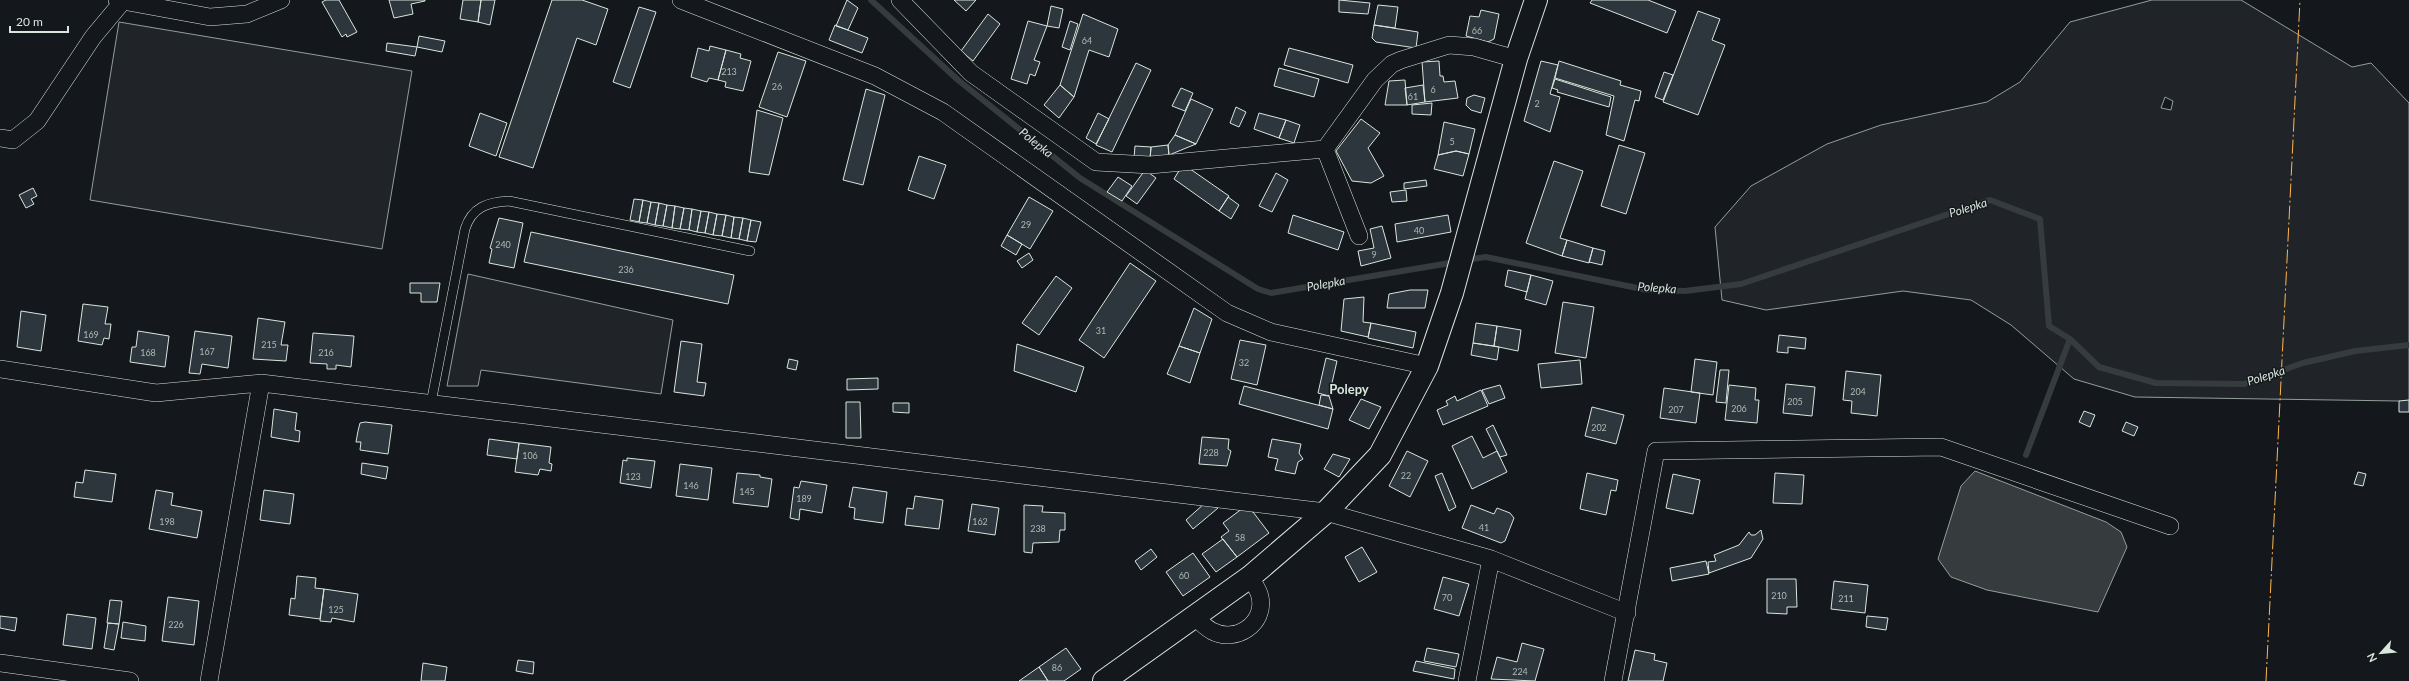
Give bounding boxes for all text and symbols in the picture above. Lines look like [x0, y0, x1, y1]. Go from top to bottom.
scale bar [10, 8, 68, 34]
text: 20 m [16, 14, 43, 29]
house number: 66 [1472, 25, 1482, 36]
house number: 64 [1082, 35, 1092, 46]
house number: 213 [721, 66, 737, 77]
house number: 26 [772, 81, 782, 92]
house number: 6 [1430, 84, 1436, 95]
house number: 61 [1408, 91, 1418, 102]
house number: 2 [1534, 98, 1540, 109]
water label: Polepka [1016, 125, 1056, 161]
house number: 5 [1449, 136, 1455, 147]
water label: Polepka [1947, 195, 1989, 220]
house number: 29 [1021, 219, 1031, 230]
house number: 40 [1414, 225, 1424, 236]
house number: 240 [495, 239, 511, 250]
house number: 9 [1371, 249, 1377, 260]
house number: 236 [618, 264, 634, 275]
water label: Polepka [1305, 273, 1346, 294]
water label: Polepka [1637, 279, 1677, 296]
house number: 31 [1096, 325, 1106, 336]
house number: 169 [83, 329, 99, 340]
house number: 215 [261, 339, 277, 350]
house number: 167 [199, 346, 215, 357]
house number: 168 [140, 347, 156, 358]
house number: 216 [318, 347, 334, 358]
house number: 32 [1239, 357, 1249, 368]
water label: Polepka [2245, 362, 2287, 389]
district label: Polepy [1329, 381, 1369, 397]
house number: 204 [1850, 386, 1866, 397]
house number: 205 [1787, 396, 1803, 407]
house number: 206 [1731, 403, 1747, 414]
house number: 207 [1668, 404, 1684, 415]
house number: 202 [1591, 422, 1607, 433]
house number: 228 [1203, 447, 1219, 458]
house number: 106 [522, 450, 538, 461]
house number: 22 [1401, 470, 1411, 481]
house number: 123 [625, 471, 641, 482]
house number: 146 [683, 480, 699, 491]
house number: 145 [739, 486, 755, 497]
house number: 189 [796, 493, 812, 504]
house number: 198 [159, 516, 175, 527]
house number: 162 [972, 516, 988, 527]
house number: 41 [1479, 522, 1489, 533]
house number: 238 [1030, 523, 1046, 534]
house number: 58 [1235, 532, 1245, 543]
house number: 60 [1179, 570, 1189, 581]
house number: 210 [1771, 590, 1787, 601]
house number: 70 [1442, 592, 1452, 603]
house number: 211 [1838, 593, 1854, 604]
house number: 125 [328, 604, 344, 615]
house number: 226 [168, 619, 184, 630]
north arrow [2361, 633, 2401, 673]
text: N [2364, 651, 2379, 664]
house number: 86 [1052, 662, 1062, 673]
house number: 224 [1512, 666, 1528, 677]

